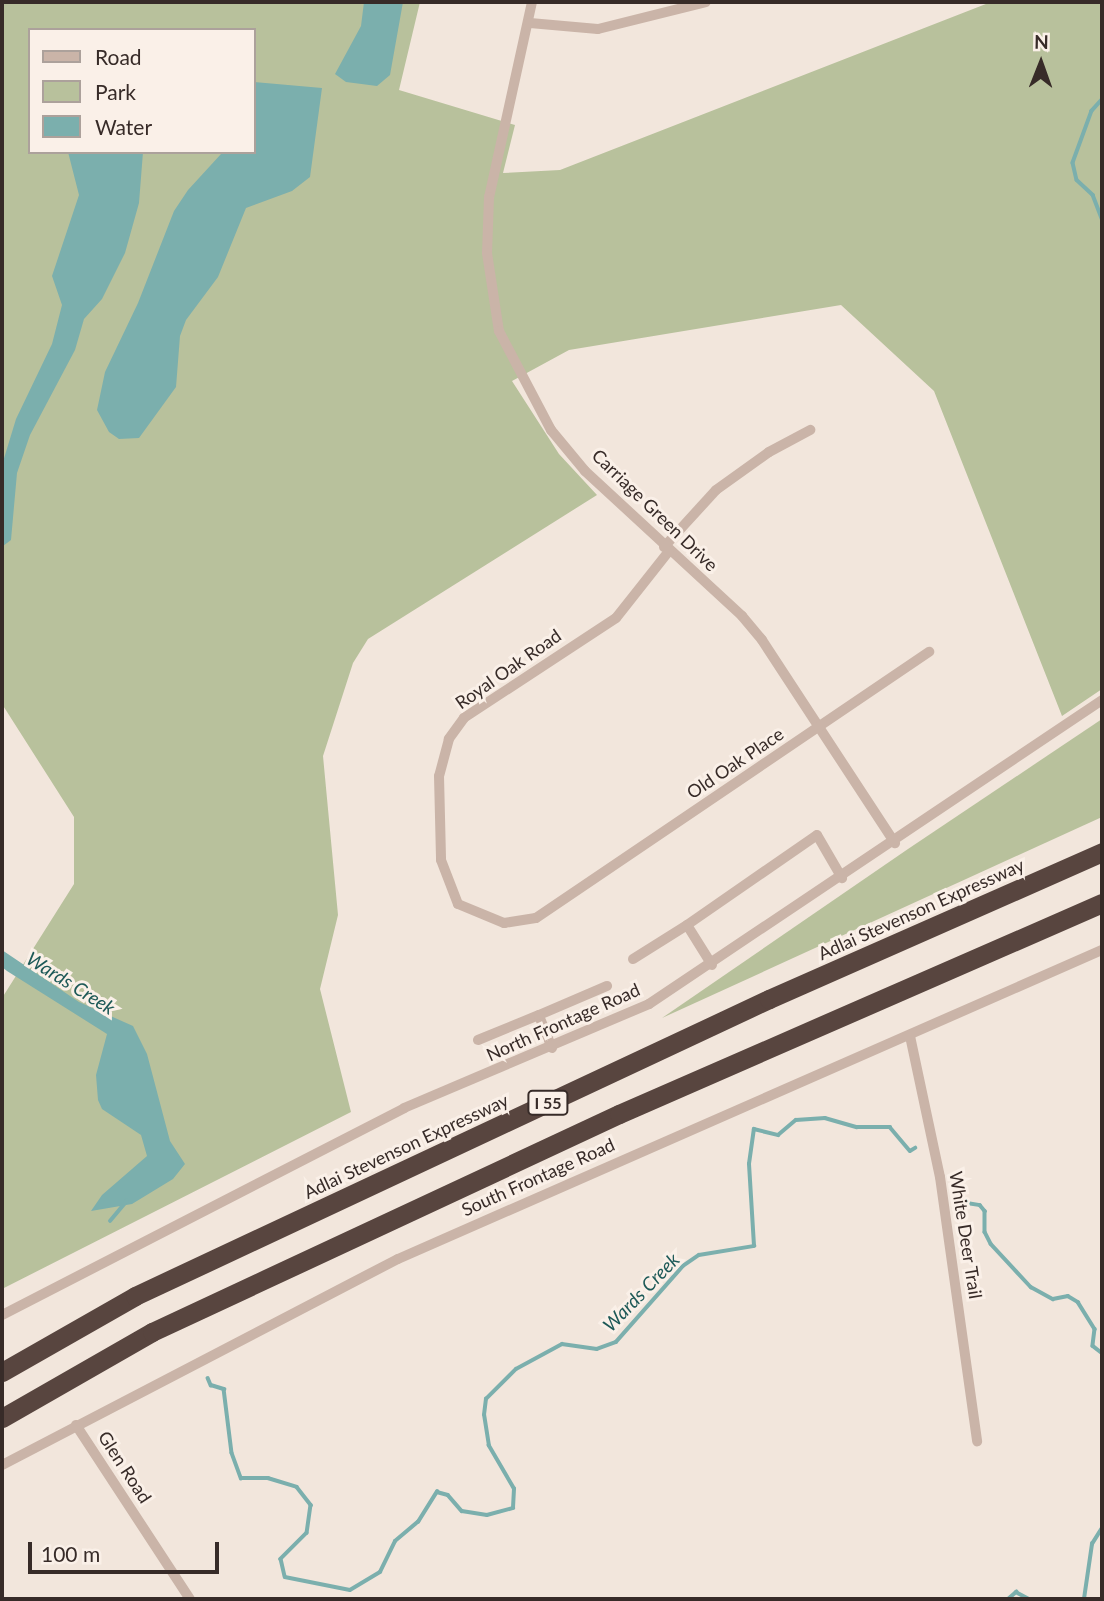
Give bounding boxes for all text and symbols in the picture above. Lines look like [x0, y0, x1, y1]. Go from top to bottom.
legend [28, 28, 256, 154]
north arrow [1006, 28, 1076, 98]
text: N [1034, 30, 1049, 53]
text: Road [95, 44, 142, 69]
text: Park [95, 79, 136, 104]
text: Water [95, 114, 152, 139]
street label: Carriage Green Drive [588, 444, 722, 576]
street label: Royal Oak Road [451, 625, 565, 713]
street label: Old Oak Place [683, 723, 787, 803]
street label: Adlai Stevenson Expressway [815, 854, 1027, 964]
water label: Wards Creek [22, 947, 120, 1019]
street label: North Frontage Road [483, 978, 643, 1066]
street label: Adlai Stevenson Expressway [300, 1089, 512, 1203]
road number: I 55 [527, 1091, 569, 1116]
street label: South Frontage Road [458, 1133, 618, 1221]
street label: White Deer Trail [945, 1169, 987, 1301]
water label: Wards Creek [598, 1248, 684, 1336]
street label: Glen Road [94, 1427, 156, 1507]
scale bar [32, 1528, 222, 1572]
text: 100 m [41, 1541, 100, 1566]

